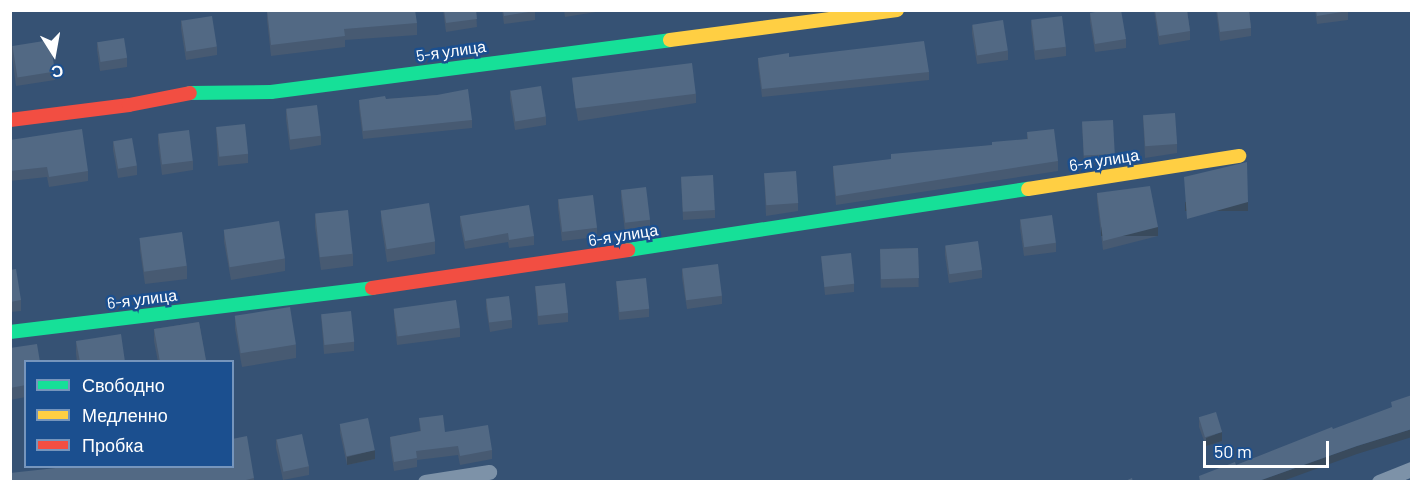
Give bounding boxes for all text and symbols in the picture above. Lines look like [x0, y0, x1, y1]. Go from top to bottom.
north arrow [24, 24, 84, 84]
street label: 5-я улица [415, 37, 487, 65]
text: С [50, 62, 65, 83]
street label: 6-я улица [1068, 145, 1140, 175]
street label: 6-я улица [587, 220, 659, 250]
street label: 6-я улица [106, 285, 178, 313]
legend [24, 360, 234, 468]
text: Свободно [82, 374, 165, 396]
text: Медленно [82, 404, 168, 426]
scale bar [1206, 429, 1332, 467]
text: Пробка [82, 434, 144, 456]
text: 50 m [1214, 440, 1252, 462]

